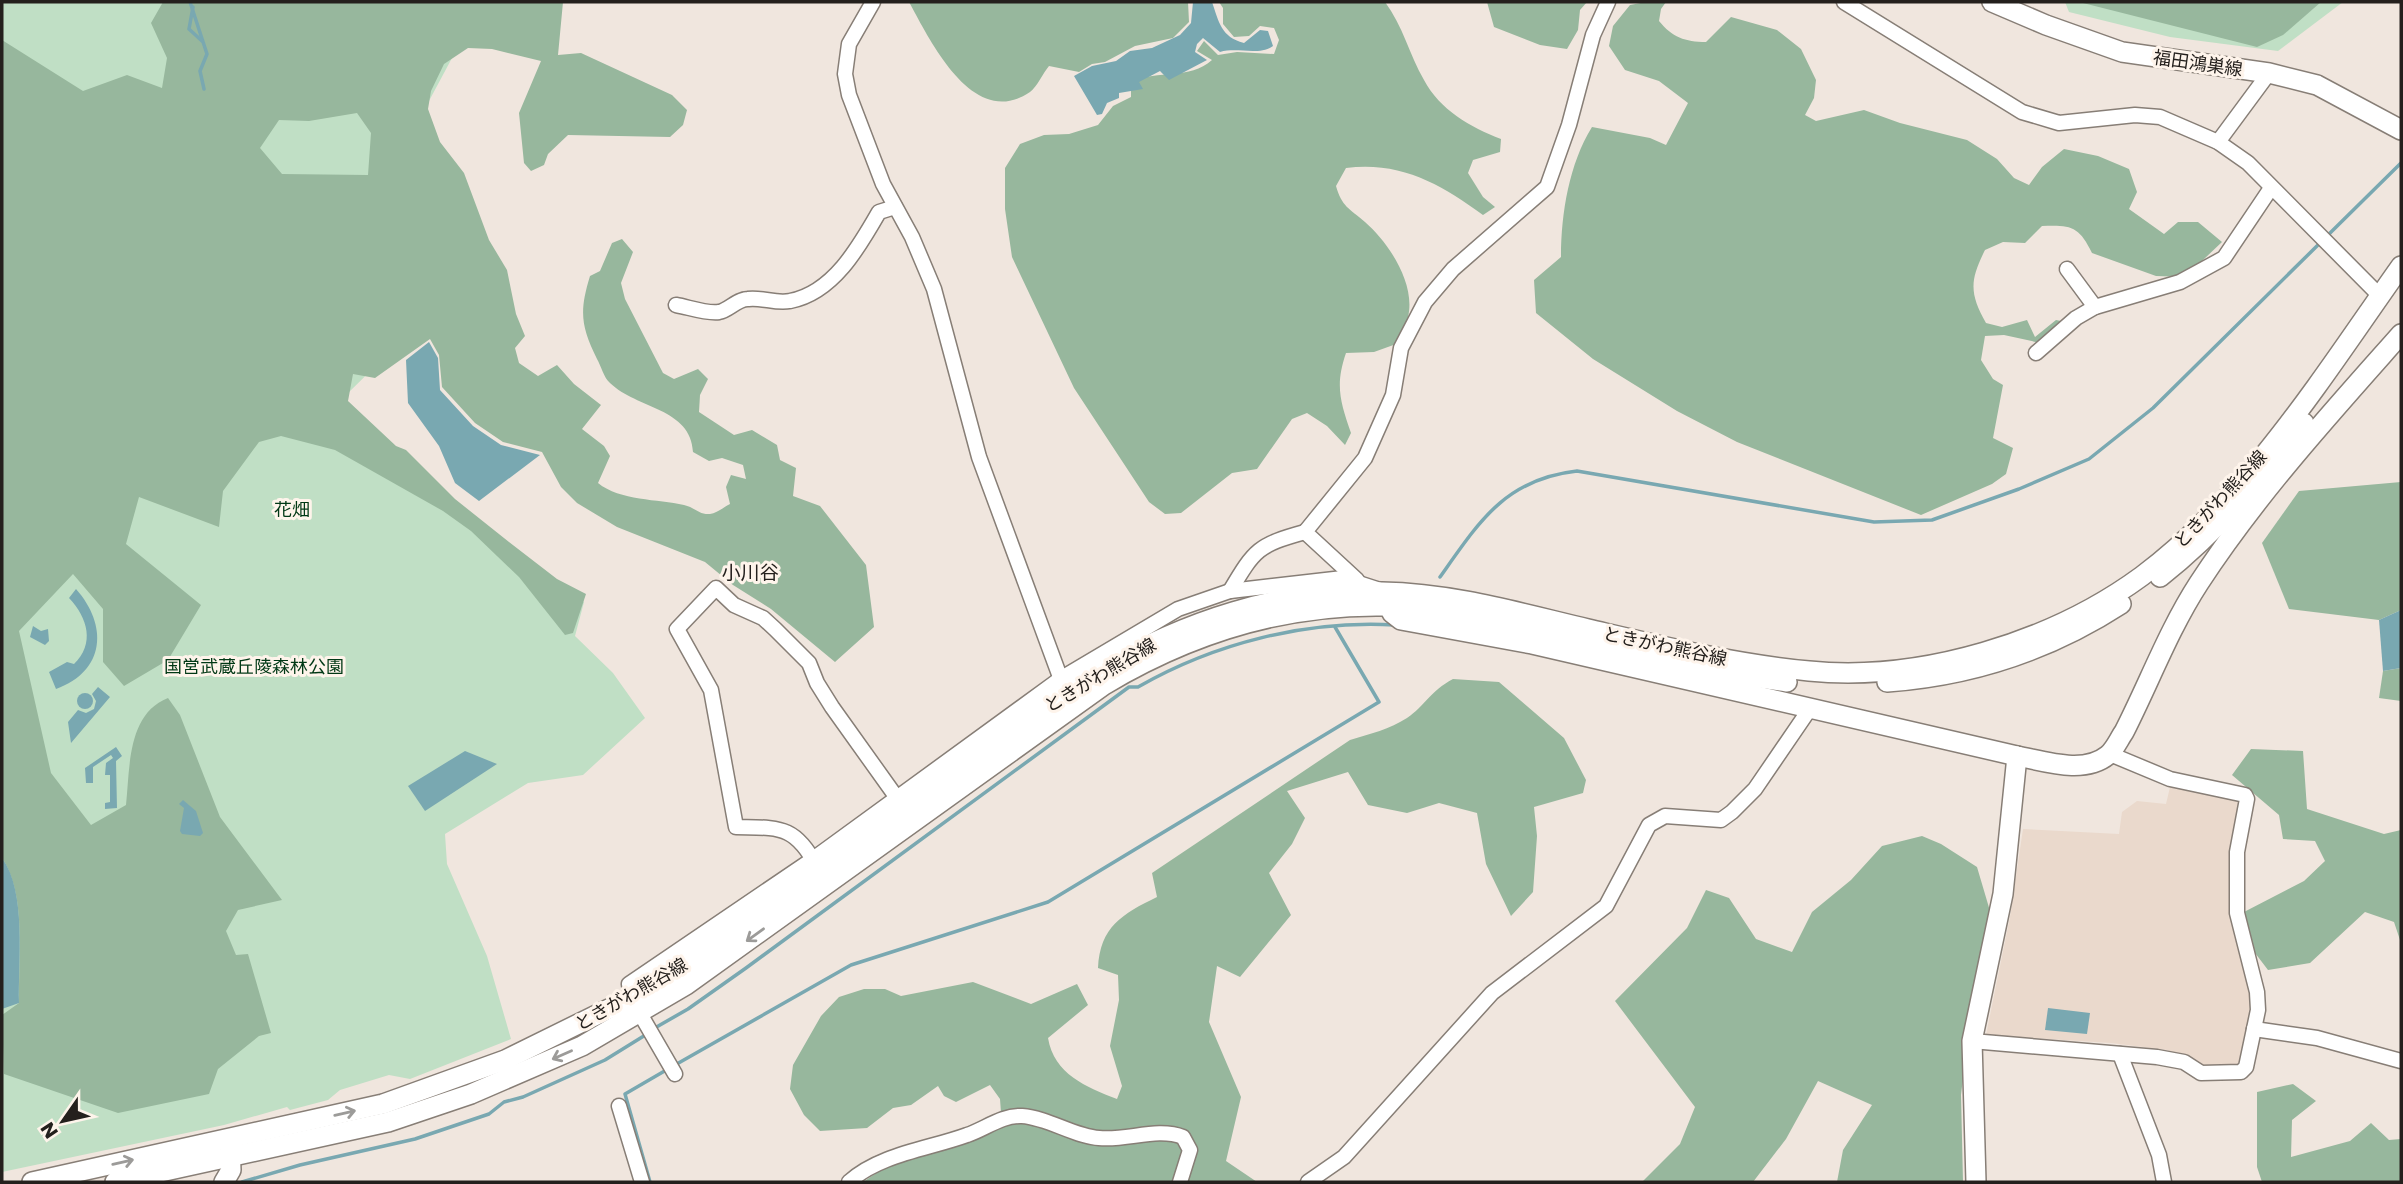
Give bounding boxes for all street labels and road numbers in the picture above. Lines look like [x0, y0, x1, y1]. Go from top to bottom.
street label: 福田鴻巣線 [2152, 44, 2244, 82]
street label: ときがわ熊谷線 [2168, 444, 2272, 554]
street label: ときがわ熊谷線 [1601, 621, 1729, 671]
street label: ときがわ熊谷線 [1040, 632, 1160, 718]
street label: ときがわ熊谷線 [570, 952, 692, 1036]

